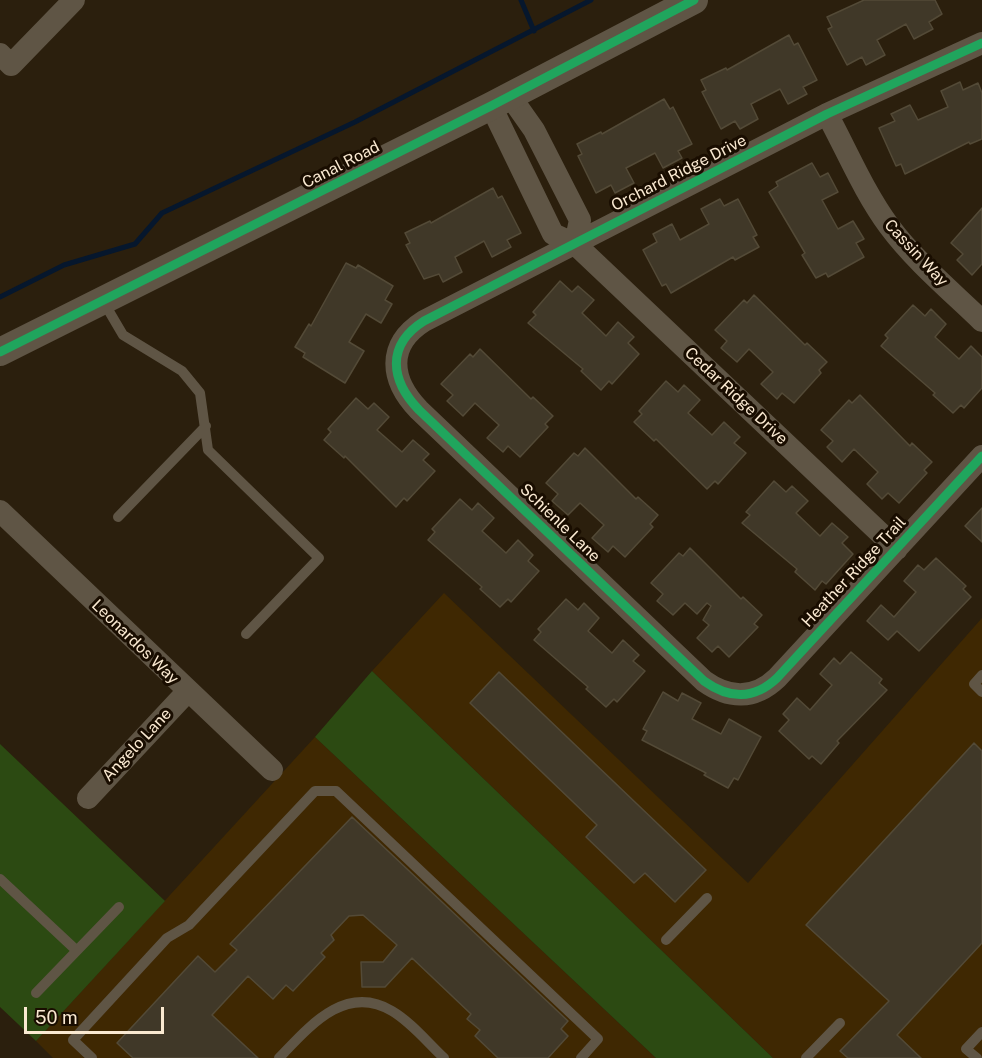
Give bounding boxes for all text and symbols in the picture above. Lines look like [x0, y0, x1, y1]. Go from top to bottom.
street label: Orchard Ridge Drive [608, 131, 750, 215]
street label: Canal Road [299, 137, 383, 193]
street label: Cassin Way [880, 215, 952, 291]
street label: Cedar Ridge Drive [681, 343, 791, 449]
street label: Schienle Lane [516, 480, 604, 566]
street label: Heather Ridge Trail [798, 513, 910, 631]
street label: Leonardos Way [88, 596, 182, 688]
street label: Angelo Lane [98, 704, 176, 786]
scale bar [27, 995, 166, 1033]
text: 50 m [35, 1007, 78, 1028]

